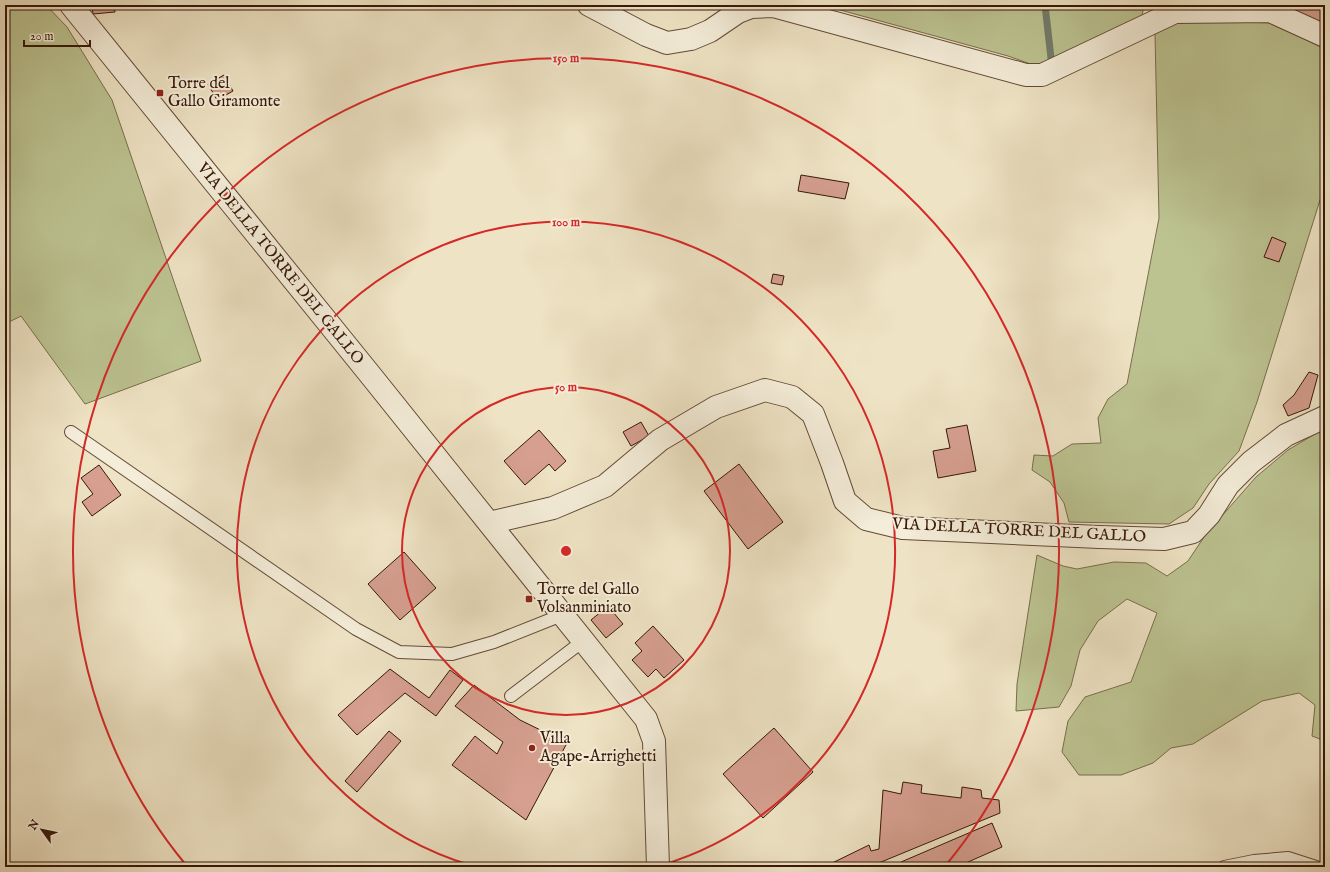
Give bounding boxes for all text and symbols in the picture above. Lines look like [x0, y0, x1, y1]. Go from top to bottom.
scale bar [24, 22, 90, 48]
text: 20 m [30, 29, 53, 44]
text: 150 m [553, 51, 580, 66]
place label: Torre del Gallo Giramonte [168, 74, 280, 112]
marker: Torre del Gallo Giramonte [155, 88, 165, 98]
street label: VIA DELLA TORRE DEL GALLO [192, 158, 368, 369]
text: 100 m [552, 215, 581, 230]
text: 50 m [555, 380, 578, 395]
street label: VIA DELLA TORRE DEL GALLO [891, 514, 1146, 548]
centre of rings [559, 544, 573, 558]
place label: Torre del Gallo Volsanminiato [536, 580, 639, 618]
marker: Torre del Gallo Volsanminiato [524, 594, 534, 604]
place label: Villa Agape-Arrighetti [539, 729, 656, 767]
marker: Villa Agape-Arrighetti [527, 743, 537, 753]
north arrow [22, 810, 62, 850]
text: N [25, 817, 43, 834]

